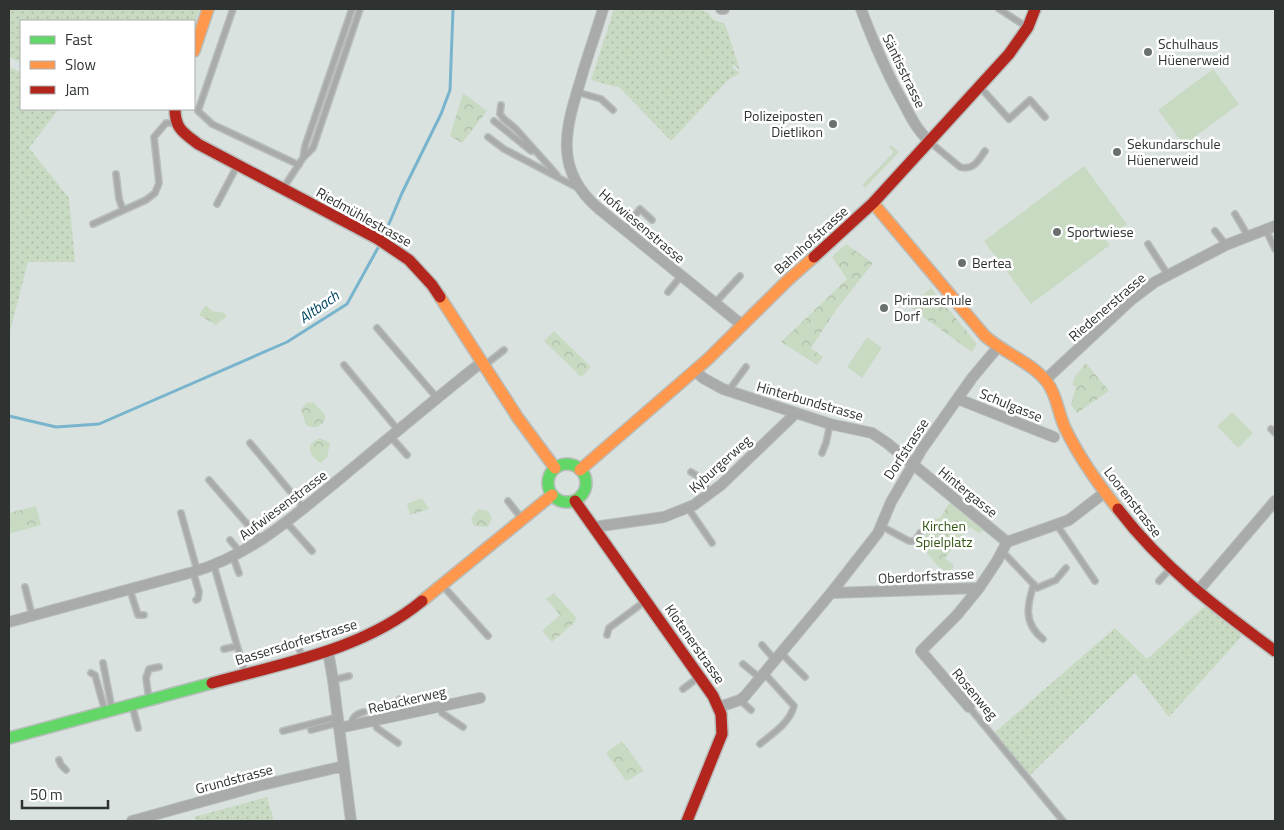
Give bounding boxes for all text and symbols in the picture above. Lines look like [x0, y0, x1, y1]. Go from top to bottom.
legend [20, 20, 195, 110]
text: Fast [65, 28, 93, 51]
street label: Säntisstrasse [877, 30, 931, 111]
place label: Schulhaus Hüenerweid [1158, 33, 1230, 70]
marker: Schulhaus Hüenerweid [1142, 46, 1154, 58]
text: Slow [65, 53, 96, 76]
text: Jam [65, 78, 89, 101]
place label: Polizeiposten Dietlikon [744, 105, 823, 142]
marker: Polizeiposten Dietlikon [827, 118, 839, 130]
place label: Sekundarschule Hüenerweid [1127, 133, 1220, 170]
marker: Sekundarschule Hüenerweid [1111, 146, 1123, 158]
street label: Riedmühlestrasse [313, 182, 416, 252]
street label: Hofwiesenstrasse [595, 183, 690, 268]
street label: Bahnhofstrasse [769, 201, 852, 279]
place label: Sportwiese [1067, 221, 1134, 242]
marker: Sportwiese [1051, 226, 1063, 238]
place label: Bertea [972, 252, 1012, 273]
marker: Bertea [956, 257, 968, 269]
street label: Riedenerstrasse [1064, 267, 1150, 346]
water label: Altbach [294, 284, 344, 329]
place label: Primarschule Dorf [894, 289, 972, 326]
marker: Primarschule Dorf [878, 302, 890, 314]
street label: Hinterbundstrasse [754, 375, 866, 426]
street label: Schulgasse [977, 382, 1046, 427]
street label: Dorfstrasse [878, 414, 933, 483]
street label: Kyburgerweg [684, 430, 756, 497]
street label: Hintergasse [934, 461, 1003, 522]
street label: Loorenstrasse [1099, 462, 1168, 541]
street label: Aufwiesenstrasse [234, 464, 331, 545]
park label: Kirchen Spielplatz [915, 515, 973, 552]
street label: Oberdorfstrasse [877, 563, 974, 588]
street label: Klotenerstrasse [660, 599, 731, 688]
street label: Bassersdorferstrasse [232, 613, 359, 670]
street label: Rosenweg [947, 663, 1003, 724]
street label: Rebackerweg [366, 680, 448, 719]
street label: Grundstrasse [193, 758, 275, 799]
scale bar [22, 778, 109, 810]
text: 50 m [30, 783, 63, 806]

